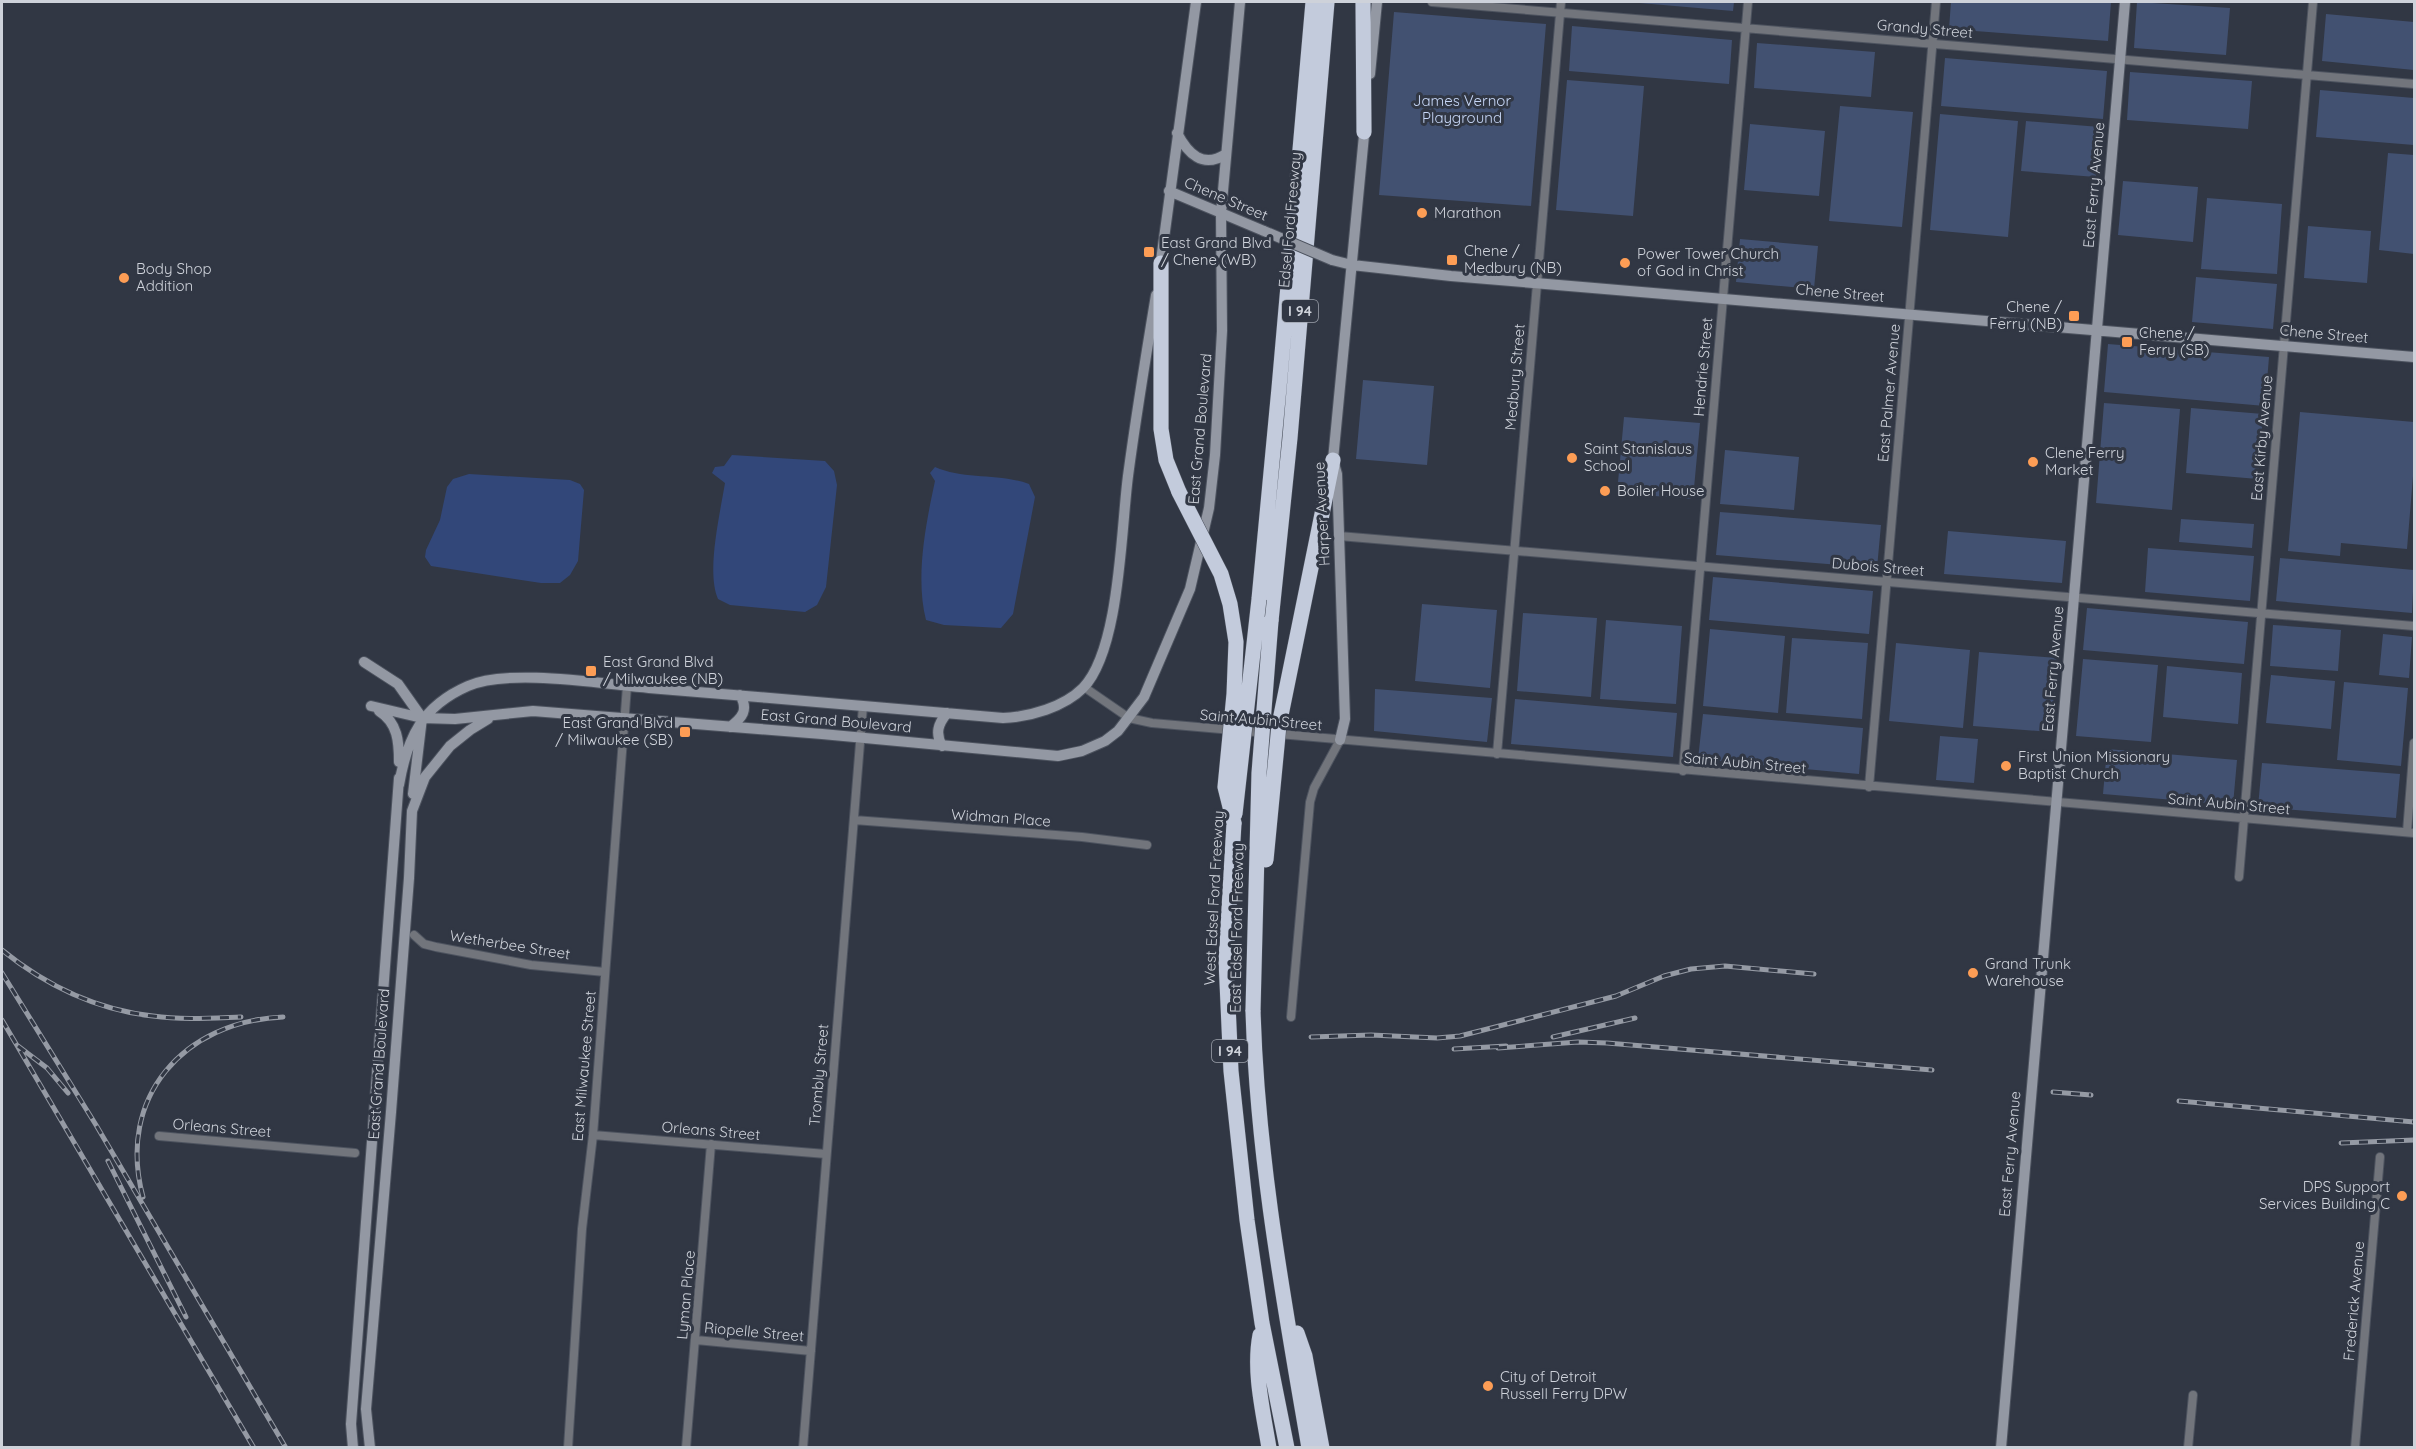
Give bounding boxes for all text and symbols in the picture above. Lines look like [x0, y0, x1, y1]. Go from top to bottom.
street label: Grandy Street [1876, 15, 1974, 42]
park label: James Vernor Playground [1413, 91, 1511, 127]
street label: East Ferry Avenue [2079, 121, 2108, 249]
street label: Edsel Ford Freeway [1274, 151, 1305, 289]
street label: Chene Street [1182, 172, 1271, 225]
place label: Marathon [1434, 203, 1502, 222]
marker: Marathon [1415, 206, 1429, 220]
place label: East Grand Blvd / Chene (WB) [1161, 233, 1272, 269]
place label: Chene / Medbury (NB) [1464, 241, 1562, 277]
place label: Power Tower Church of God in Christ [1637, 244, 1779, 280]
marker: East Grand Blvd / Chene (WB) [1142, 245, 1156, 259]
marker: Chene / Medbury (NB) [1445, 253, 1459, 267]
marker: Power Tower Church of God in Christ [1618, 256, 1632, 270]
place label: Body Shop Addition [136, 259, 212, 295]
marker: Body Shop Addition [117, 271, 131, 285]
street label: Chene Street [1795, 279, 1885, 306]
place label: Chene / Ferry (NB) [1989, 297, 2062, 333]
road number: I 94 [1282, 300, 1318, 322]
marker: Chene / Ferry (NB) [2067, 309, 2081, 323]
street label: Hendrie Street [1689, 317, 1716, 417]
street label: Chene Street [2279, 320, 2369, 347]
street label: Medbury Street [1500, 323, 1529, 431]
street label: East Palmer Avenue [1873, 323, 1904, 463]
place label: Chene / Ferry (SB) [2139, 323, 2209, 359]
marker: Chene / Ferry (SB) [2120, 335, 2134, 349]
street label: East Grand Boulevard [1183, 353, 1216, 505]
street label: East Kirby Avenue [2247, 374, 2276, 502]
place label: Saint Stanislaus School [1584, 439, 1692, 475]
place label: Clene Ferry Market [2045, 443, 2125, 479]
marker: Saint Stanislaus School [1565, 451, 1579, 465]
marker: Clene Ferry Market [2026, 455, 2040, 469]
street label: Harper Avenue [1309, 461, 1334, 567]
place label: Boiler House [1617, 481, 1705, 500]
marker: Boiler House [1598, 484, 1612, 498]
street label: Dubois Street [1831, 553, 1925, 580]
street label: East Ferry Avenue [2038, 605, 2067, 733]
place label: East Grand Blvd / Milwaukee (NB) [603, 652, 723, 688]
marker: East Grand Blvd / Milwaukee (NB) [584, 664, 598, 678]
street label: East Grand Boulevard [760, 704, 912, 737]
street label: Saint Aubin Street [1199, 705, 1323, 734]
place label: East Grand Blvd / Milwaukee (SB) [555, 713, 673, 749]
marker: East Grand Blvd / Milwaukee (SB) [678, 725, 692, 739]
place label: First Union Missionary Baptist Church [2018, 747, 2170, 783]
street label: Saint Aubin Street [1683, 748, 1807, 777]
marker: First Union Missionary Baptist Church [1999, 759, 2013, 773]
street label: Saint Aubin Street [2167, 789, 2291, 818]
street label: Widman Place [950, 805, 1052, 830]
street label: West Edsel Ford Freeway [1199, 810, 1228, 986]
street label: East Edsel Ford Freeway [1226, 843, 1247, 1013]
street label: Wetherbee Street [448, 926, 572, 963]
place label: Grand Trunk Warehouse [1985, 954, 2071, 990]
marker: Grand Trunk Warehouse [1966, 966, 1980, 980]
street label: East Grand Boulevard [364, 988, 393, 1140]
street label: East Milwaukee Street [567, 990, 600, 1142]
street label: Trombly Street [805, 1023, 832, 1127]
road number: I 94 [1212, 1040, 1248, 1062]
street label: East Ferry Avenue [1995, 1090, 2024, 1218]
street label: Orleans Street [172, 1114, 272, 1141]
street label: Orleans Street [661, 1117, 761, 1144]
place label: DPS Support Services Building C [2259, 1177, 2390, 1213]
marker: DPS Support Services Building C [2395, 1189, 2409, 1203]
street label: Frederick Avenue [2339, 1240, 2368, 1362]
street label: Lyman Place [672, 1250, 699, 1340]
street label: Riopelle Street [703, 1318, 805, 1345]
place label: City of Detroit Russell Ferry DPW [1500, 1367, 1628, 1403]
marker: City of Detroit Russell Ferry DPW [1481, 1379, 1495, 1393]

